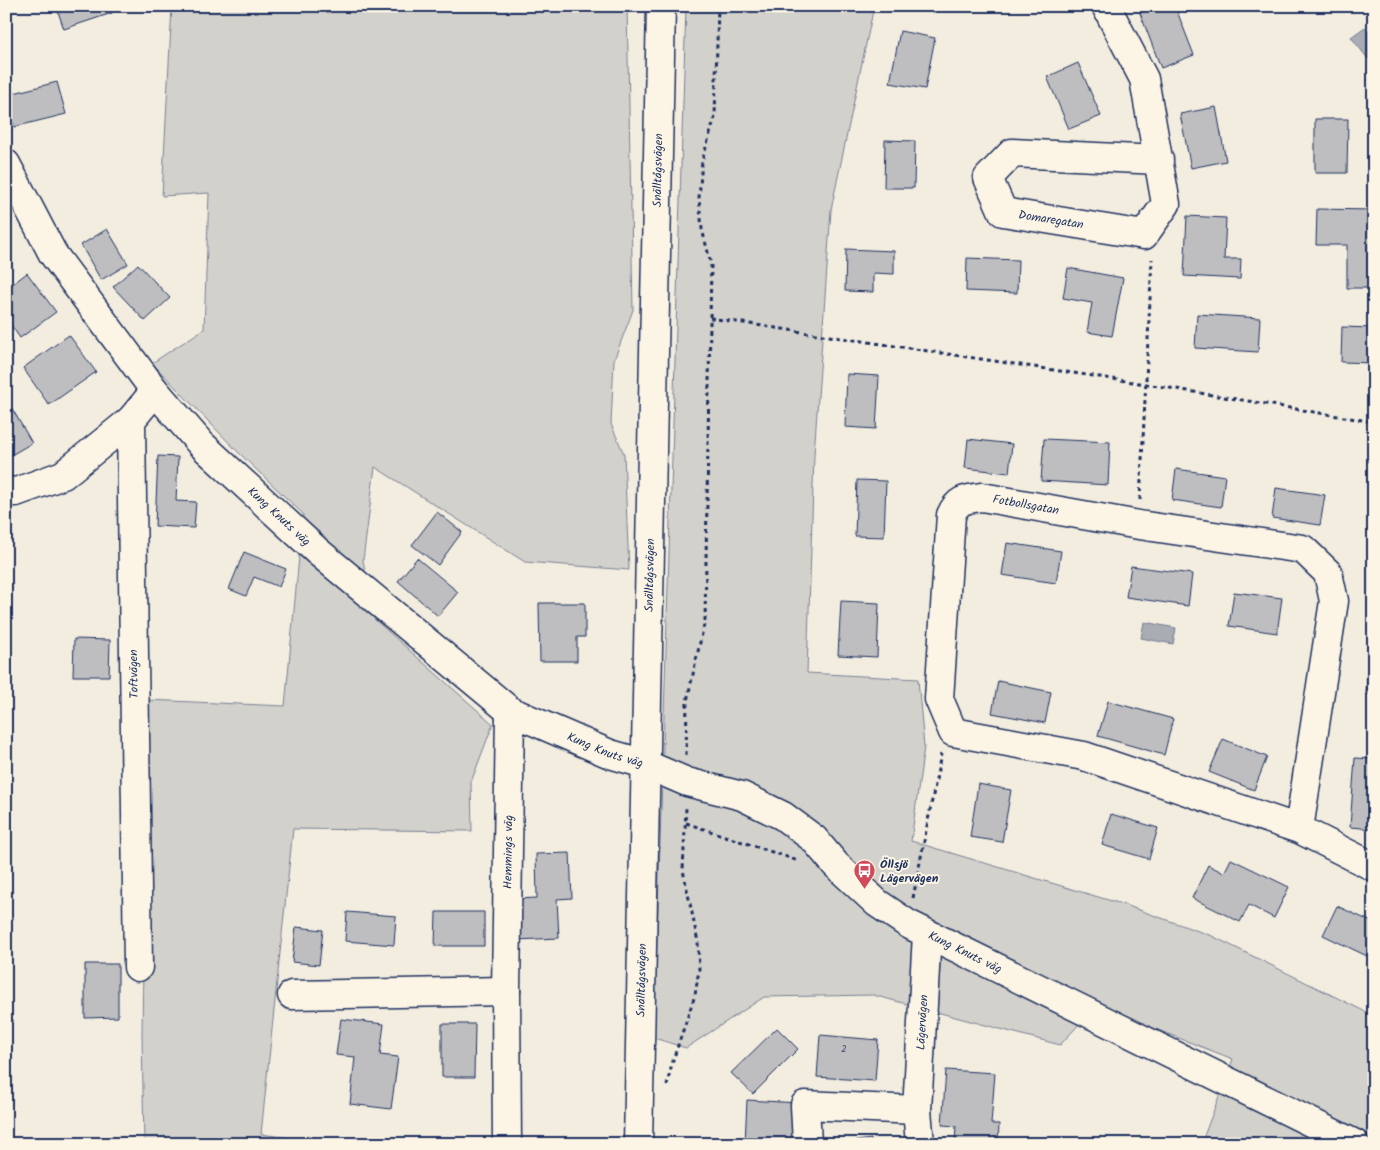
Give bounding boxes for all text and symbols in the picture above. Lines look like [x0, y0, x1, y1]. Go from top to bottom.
street label: Snälltågsvägen [647, 133, 668, 207]
street label: Domaregatan [1017, 205, 1085, 235]
street label: Kung Knuts väg [243, 482, 315, 551]
street label: Fotbollsgatan [991, 490, 1061, 520]
street label: Snälltågsvägen [639, 538, 660, 612]
street label: Toftvägen [124, 649, 144, 699]
street label: Kung Knuts väg [564, 727, 646, 773]
street label: Hemmings väg [498, 815, 518, 889]
place label: Öllsjö Lägervägen [880, 855, 939, 888]
bus stop icon: Öllsjö Lägervägen [852, 859, 876, 890]
street label: Kung Knuts väg [925, 926, 1006, 978]
street label: Snälltågsvägen [631, 943, 652, 1017]
street label: Lägervägen [911, 994, 933, 1051]
house number: 2 [841, 1041, 847, 1057]

